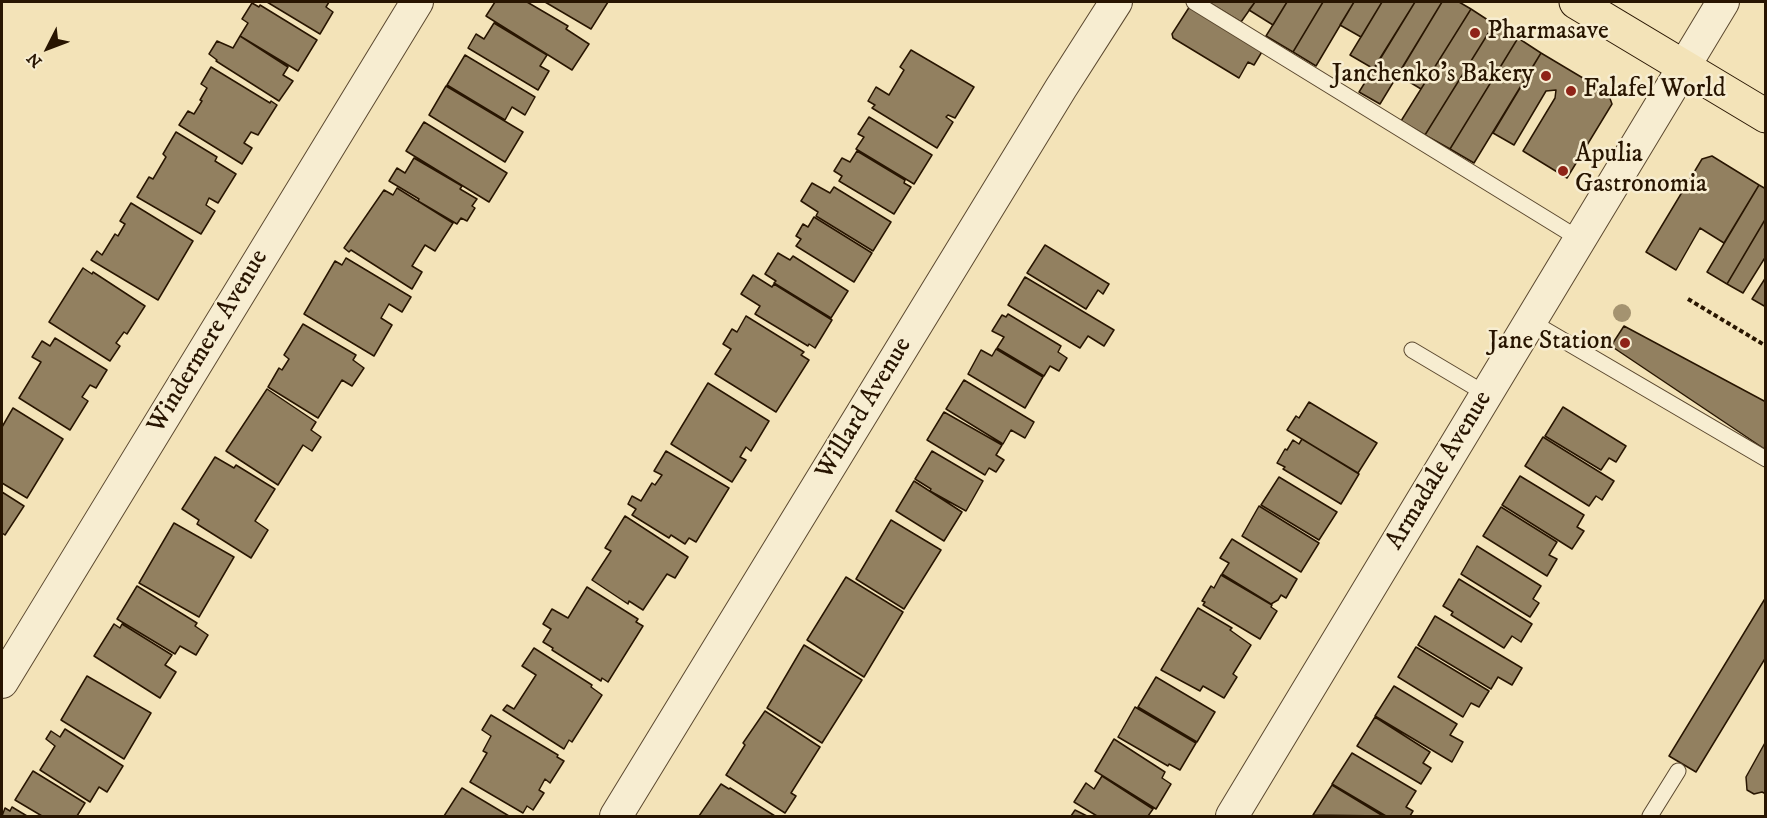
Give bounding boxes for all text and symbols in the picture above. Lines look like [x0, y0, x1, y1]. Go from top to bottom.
place label: Pharmasave [1487, 17, 1609, 49]
north arrow [18, 18, 78, 78]
marker: Pharmasave [1468, 26, 1482, 40]
text: N [23, 48, 46, 72]
place label: Janchenko's Bakery [1332, 60, 1534, 92]
marker: Janchenko's Bakery [1539, 69, 1553, 83]
place label: Falafel World [1583, 75, 1726, 107]
marker: Falafel World [1564, 84, 1578, 98]
place label: Apulia Gastronomia [1575, 140, 1707, 201]
marker: Apulia Gastronomia [1556, 164, 1570, 178]
street label: Windermere Avenue [142, 245, 276, 439]
place label: Jane Station [1488, 327, 1613, 359]
street label: Willard Avenue [810, 332, 920, 486]
marker: Jane Station [1618, 336, 1632, 350]
street label: Armadale Avenue [1380, 386, 1500, 556]

